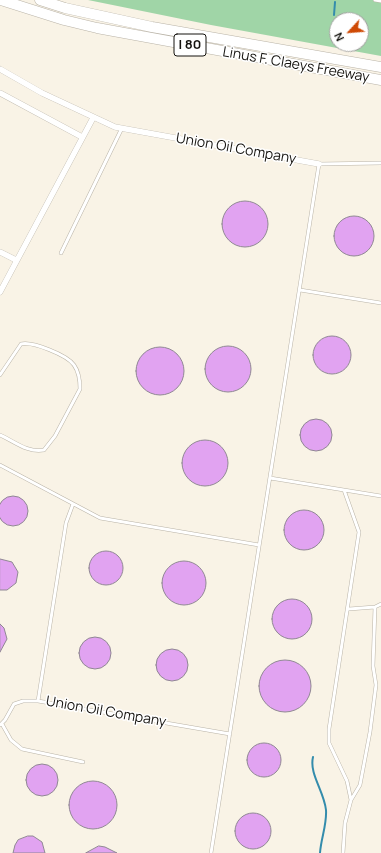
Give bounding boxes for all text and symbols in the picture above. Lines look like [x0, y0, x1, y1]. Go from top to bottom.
north arrow [329, 12, 369, 52]
text: N [330, 30, 347, 44]
road number: I 80 [174, 34, 206, 56]
street label: Linus F. Claeys Freeway [221, 44, 371, 86]
street label: Union Oil Company [175, 130, 297, 168]
street label: Union Oil Company [45, 693, 167, 731]

